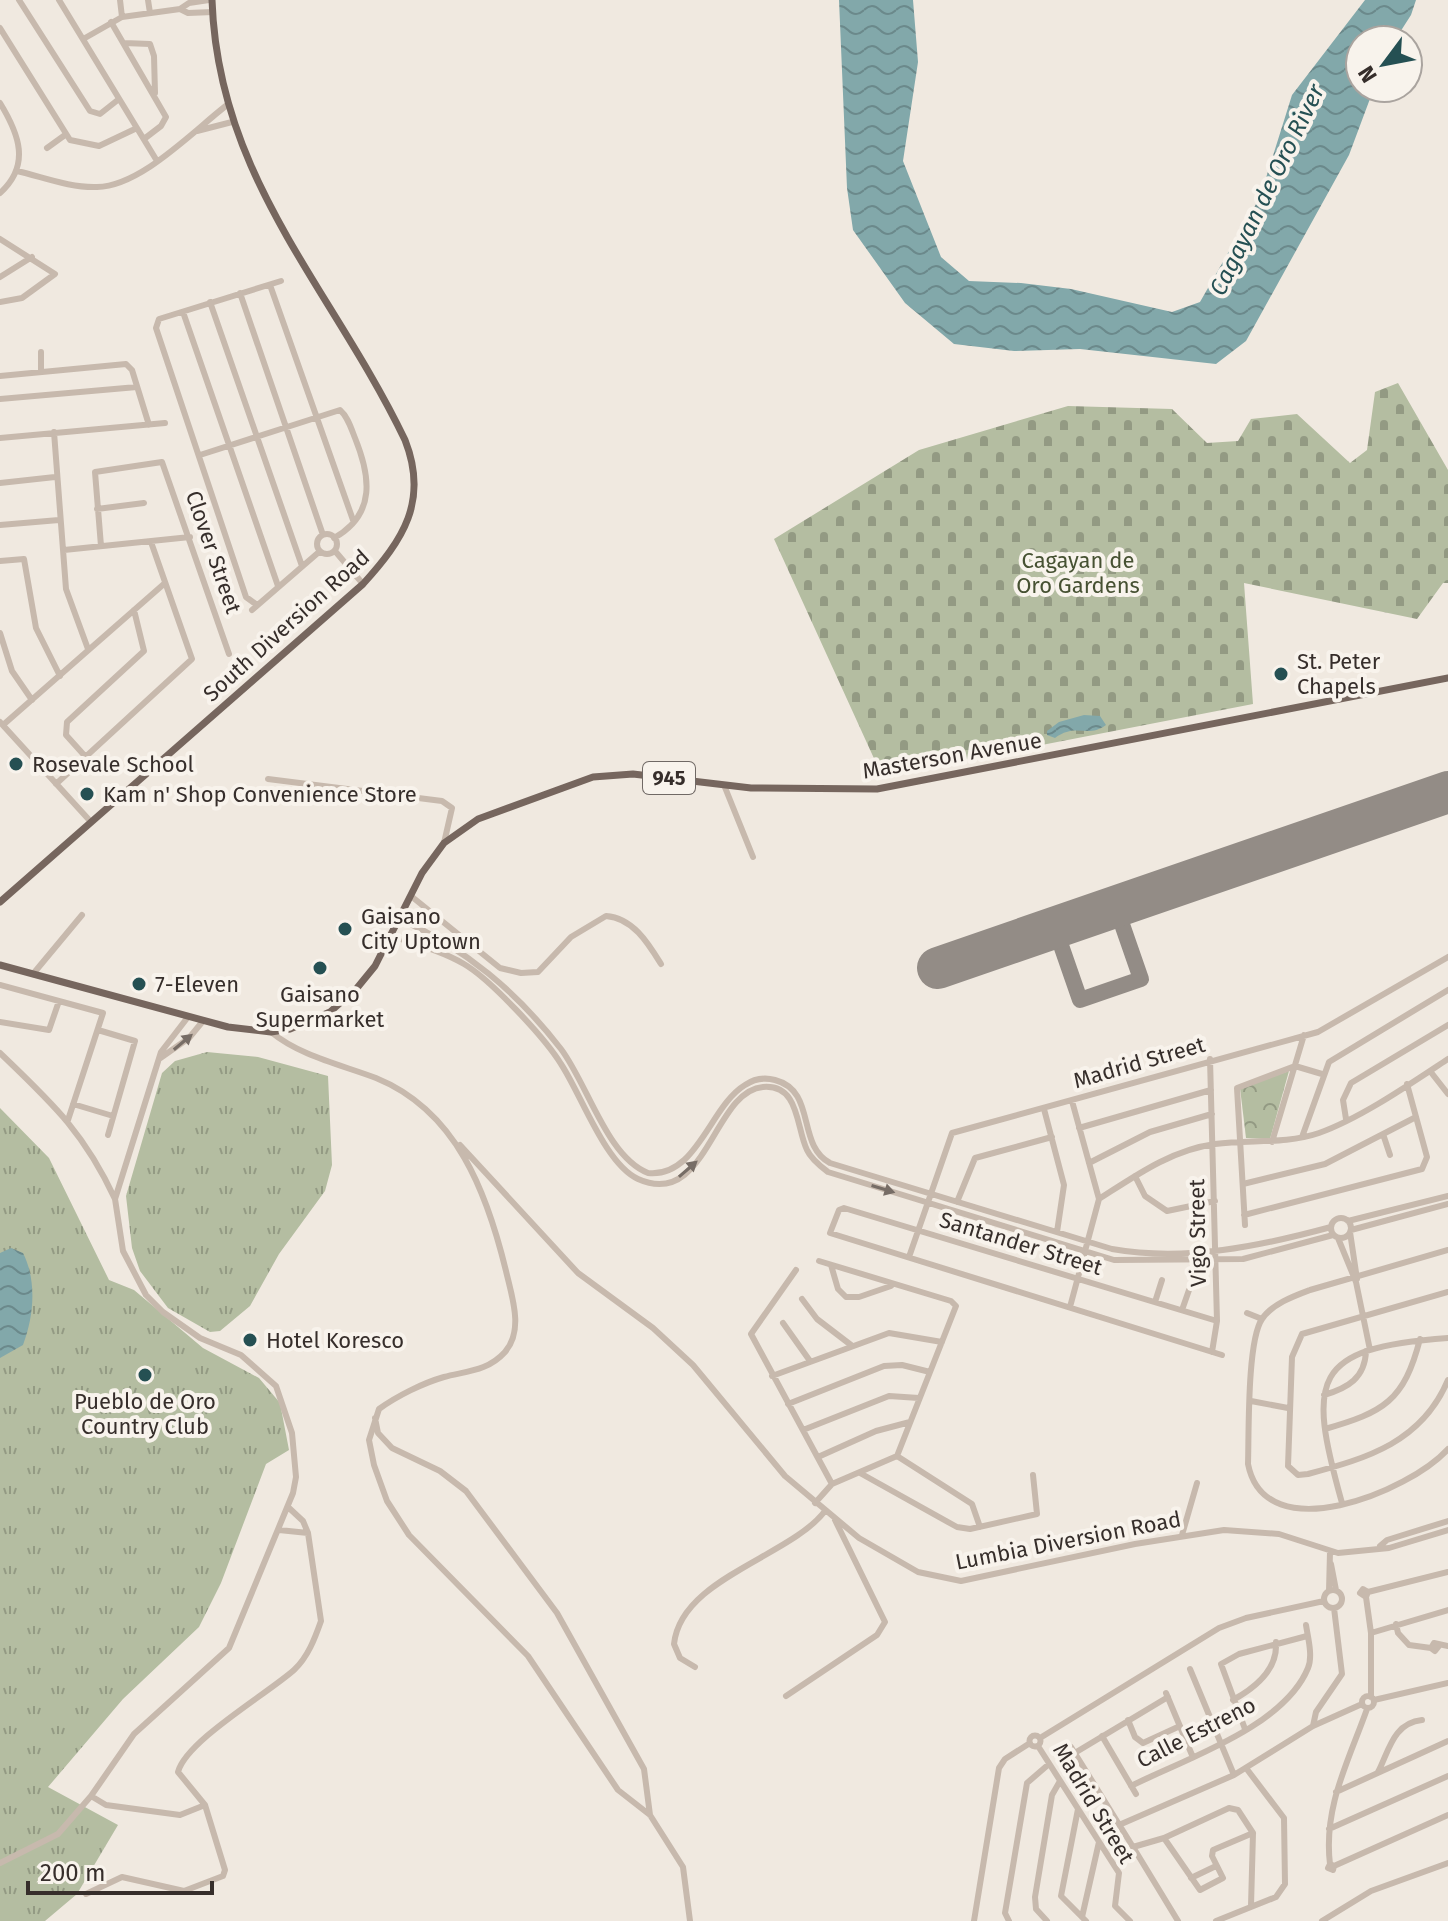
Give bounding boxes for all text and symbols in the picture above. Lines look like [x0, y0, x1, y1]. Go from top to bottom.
north arrow [1344, 24, 1424, 104]
text: N [1352, 61, 1383, 88]
water label: Cagayan de Oro River [1204, 79, 1331, 300]
street label: Clover Street [180, 487, 247, 617]
street label: South Diversion Road [198, 544, 375, 707]
park label: Cagayan de Oro Gardens [1016, 547, 1140, 599]
place label: St. Peter Chapels [1297, 648, 1381, 700]
marker: St. Peter Chapels [1272, 665, 1290, 683]
street label: Masterson Avenue [860, 726, 1044, 785]
place label: Rosevale School [32, 751, 194, 778]
marker: Rosevale School [7, 755, 25, 773]
road number: 945 [643, 762, 695, 794]
place label: Kam n' Shop Convenience Store [103, 781, 417, 808]
marker: Kam n' Shop Convenience Store [78, 785, 96, 803]
place label: Gaisano City Uptown [361, 903, 481, 955]
marker: Gaisano City Uptown [336, 920, 354, 938]
marker: Gaisano Supermarket [311, 959, 329, 977]
place label: 7-Eleven [155, 971, 239, 998]
marker: 7-Eleven [130, 975, 148, 993]
place label: Gaisano Supermarket [256, 981, 384, 1033]
street label: Madrid Street [1070, 1031, 1208, 1094]
one-way arrow [173, 1034, 193, 1051]
one-way arrow [678, 1161, 698, 1178]
street label: Vigo Street [1183, 1179, 1212, 1287]
one-way arrow [871, 1184, 895, 1196]
street label: Santander Street [936, 1206, 1105, 1281]
place label: Hotel Koresco [266, 1327, 404, 1354]
marker: Hotel Koresco [241, 1331, 259, 1349]
marker: Pueblo de Oro Country Club [136, 1366, 154, 1384]
place label: Pueblo de Oro Country Club [74, 1388, 216, 1440]
street label: Lumbia Diversion Road [953, 1505, 1183, 1576]
street label: Calle Estreno [1132, 1691, 1260, 1774]
street label: Madrid Street [1047, 1738, 1140, 1868]
scale bar [28, 1845, 212, 1895]
text: 200 m [40, 1859, 106, 1887]

